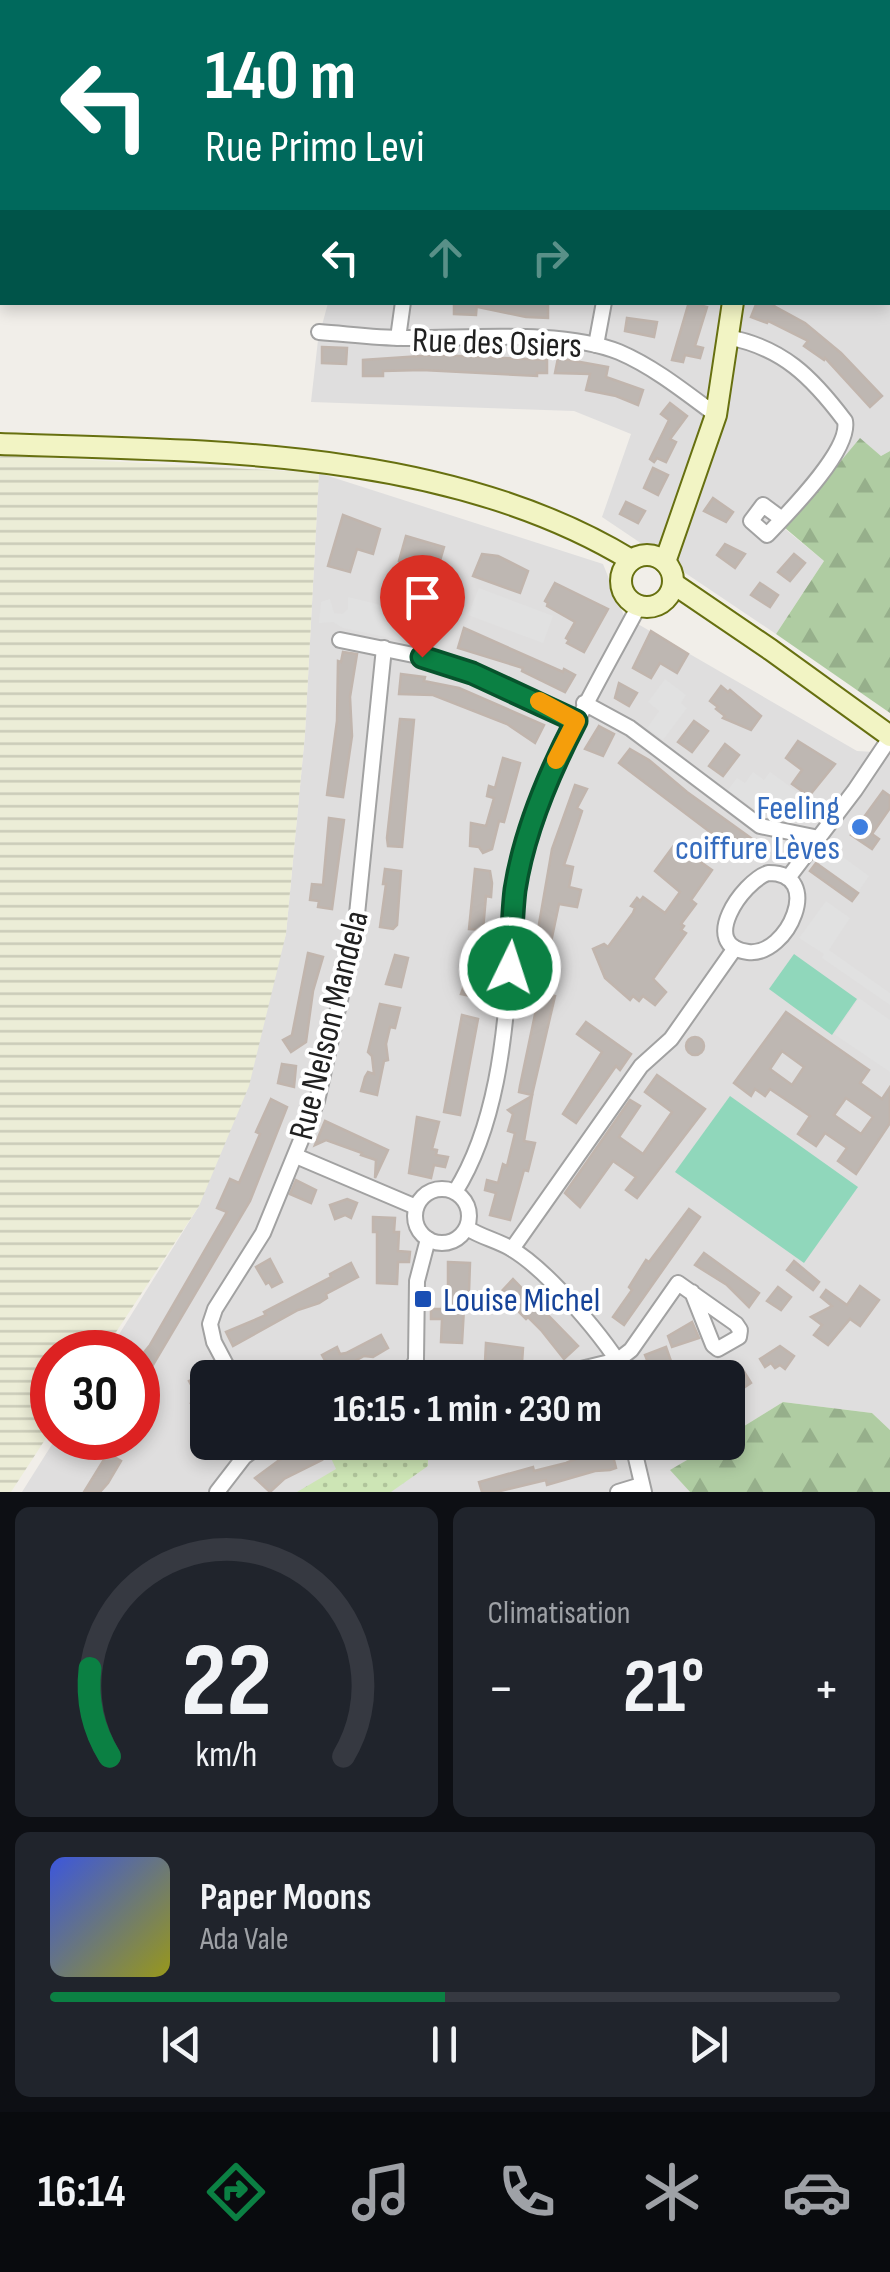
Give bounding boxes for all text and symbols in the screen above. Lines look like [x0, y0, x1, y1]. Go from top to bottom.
text: 140 m [205, 35, 356, 119]
icon: left [40, 40, 170, 170]
text: Rue Primo Levi [205, 120, 425, 175]
icon: left [313, 230, 368, 285]
icon: ahead [418, 230, 473, 285]
icon: right [523, 230, 578, 285]
street label: Rue des Osiers [411, 319, 583, 368]
pin [380, 555, 465, 658]
icon: arrive [395, 570, 450, 625]
place label: Feeling coiffure Lèves [675, 787, 840, 870]
marker: Feeling coiffure Lèves [849, 816, 871, 838]
street label: Rue Nelson Mandela [280, 906, 379, 1144]
position arrow [458, 916, 562, 1020]
place label: Louise Michel [443, 1279, 600, 1322]
marker: Louise Michel [412, 1288, 434, 1310]
speed limit sign: 30 [30, 1330, 160, 1460]
text: 16:15 · 1 min · 230 m [333, 1387, 602, 1432]
text: Climatisation [488, 1594, 631, 1633]
text: 22 [181, 1620, 272, 1745]
text: 21° [623, 1643, 704, 1734]
text: − [488, 1656, 514, 1723]
text: + [813, 1656, 840, 1723]
text: km/h [195, 1734, 257, 1777]
text: Paper Moons [200, 1875, 371, 1920]
text: Ada Vale [200, 1920, 289, 1959]
icon: previous [154, 2017, 209, 2072]
icon: pause [417, 2017, 472, 2072]
icon: next [681, 2017, 736, 2072]
icon: directions [201, 2157, 271, 2227]
icon: music [346, 2157, 416, 2227]
icon: phone [492, 2157, 562, 2227]
icon: climate [637, 2157, 707, 2227]
icon: car [782, 2157, 852, 2227]
text: 16:14 [38, 2165, 125, 2220]

